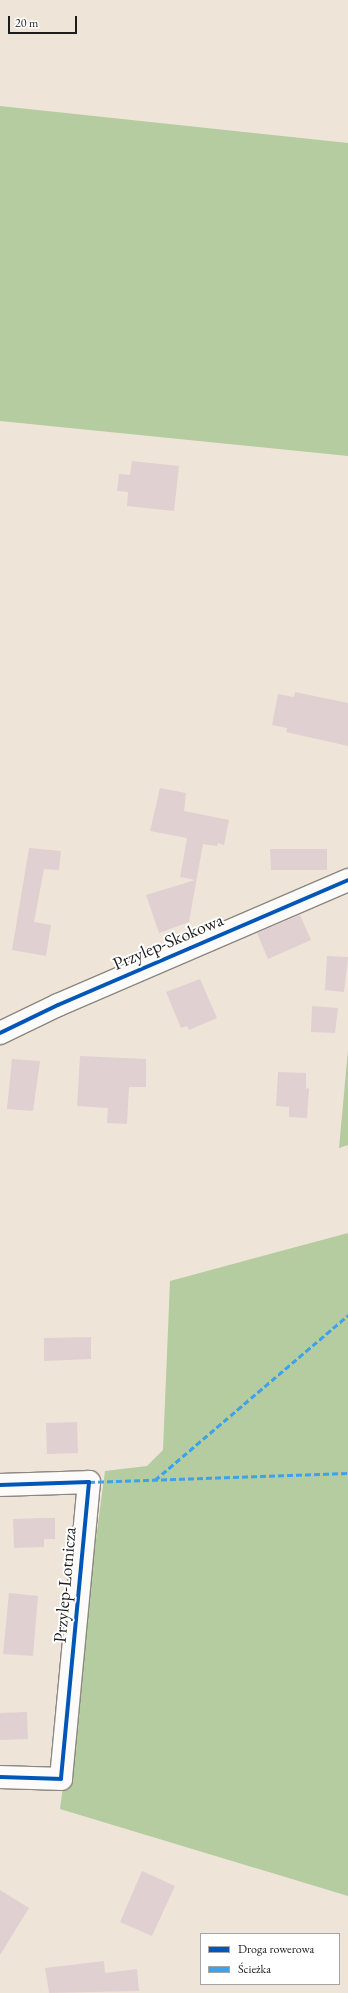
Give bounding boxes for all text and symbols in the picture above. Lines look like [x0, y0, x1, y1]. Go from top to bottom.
scale bar [10, 8, 79, 34]
text: 20 m [15, 15, 38, 31]
street label: Przylep-Skokowa [109, 909, 227, 975]
street label: Przylep-Lotnicza [49, 1526, 81, 1644]
legend [200, 1933, 340, 1985]
text: Droga rowerowa [238, 1941, 314, 1957]
text: Ścieżka [238, 1961, 271, 1977]

